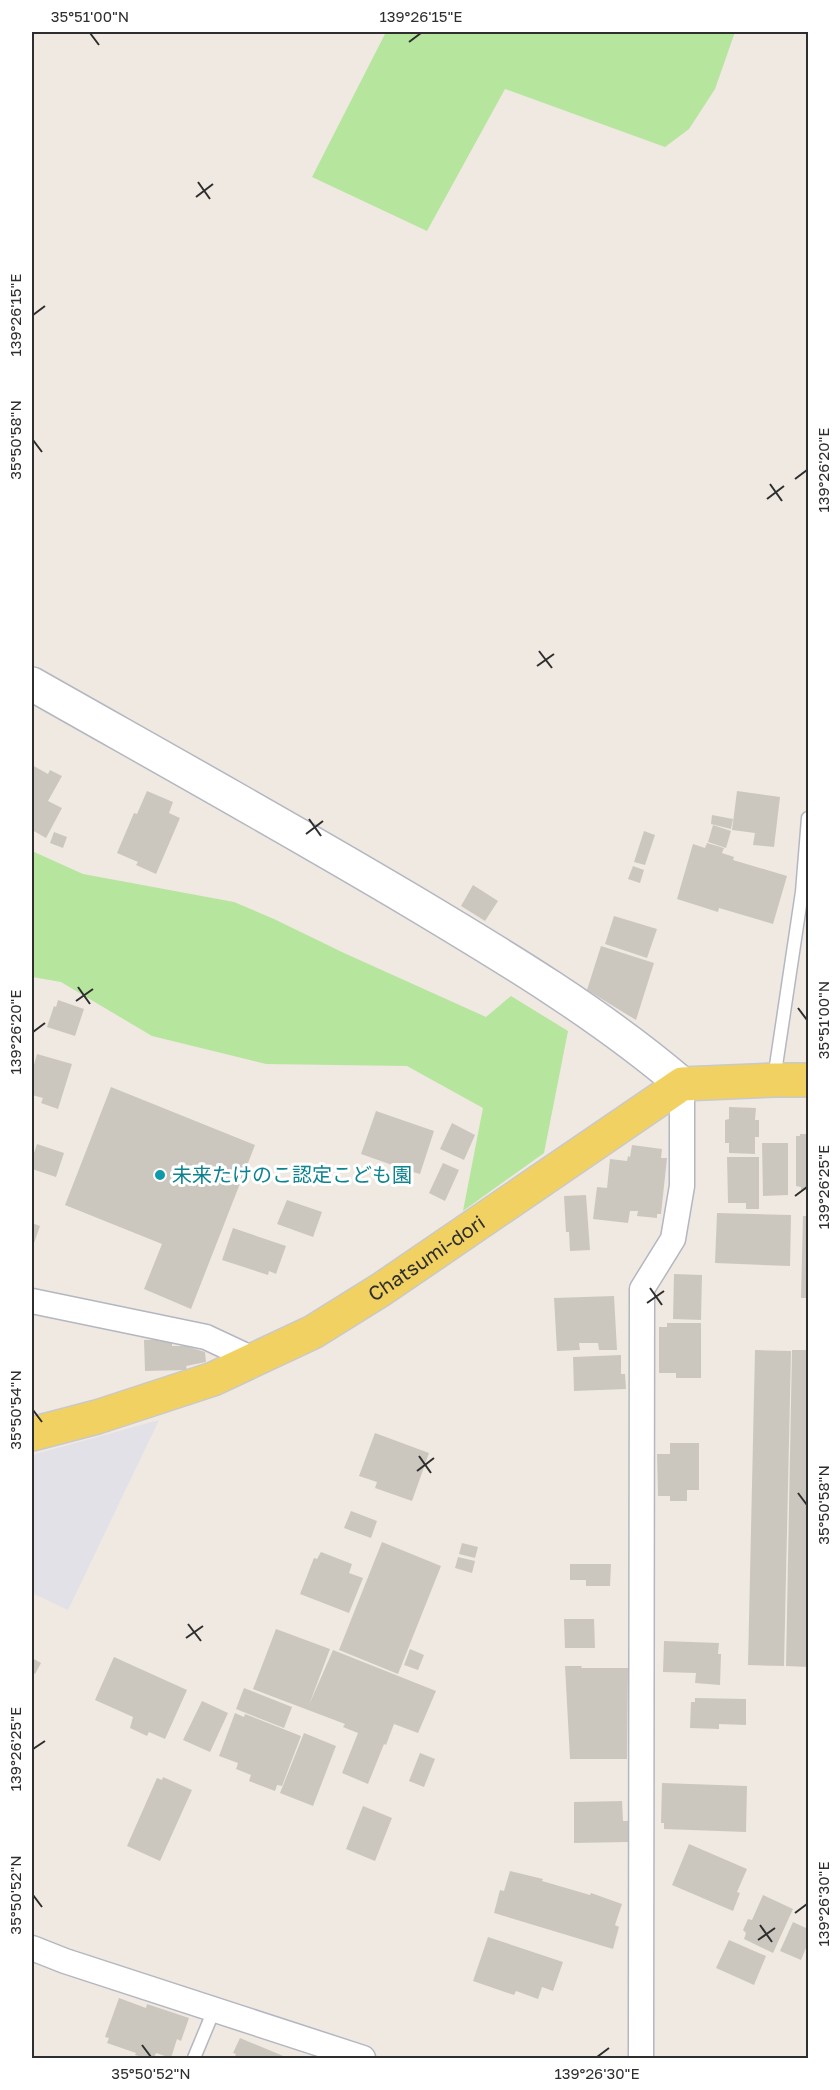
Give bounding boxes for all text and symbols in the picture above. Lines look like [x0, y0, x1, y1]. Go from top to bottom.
text: 35°51'00"N [51, 7, 129, 25]
text: 139°26'15"E [379, 7, 463, 25]
text: 139°26'15"E [6, 273, 24, 357]
text: 35°50'58"N [6, 400, 24, 480]
text: 139°26'20"E [814, 427, 832, 513]
text: 35°51'00"N [814, 981, 832, 1059]
text: 139°26'20"E [6, 989, 24, 1075]
text: 139°26'25"E [814, 1145, 832, 1229]
place label: 未来たけのこ認定こども園 [172, 1162, 412, 1186]
marker: 未来たけのこ認定こども園 [153, 1168, 167, 1182]
street label: Chatsumi-dori [363, 1209, 489, 1306]
text: 35°50'54"N [6, 1370, 24, 1450]
text: 35°50'58"N [814, 1465, 832, 1545]
text: 139°26'25"E [6, 1707, 24, 1791]
text: 35°50'52"N [6, 1855, 24, 1935]
text: 139°26'30"E [814, 1861, 832, 1947]
text: 35°50'52"N [111, 2064, 191, 2082]
text: 139°26'30"E [554, 2064, 640, 2082]

